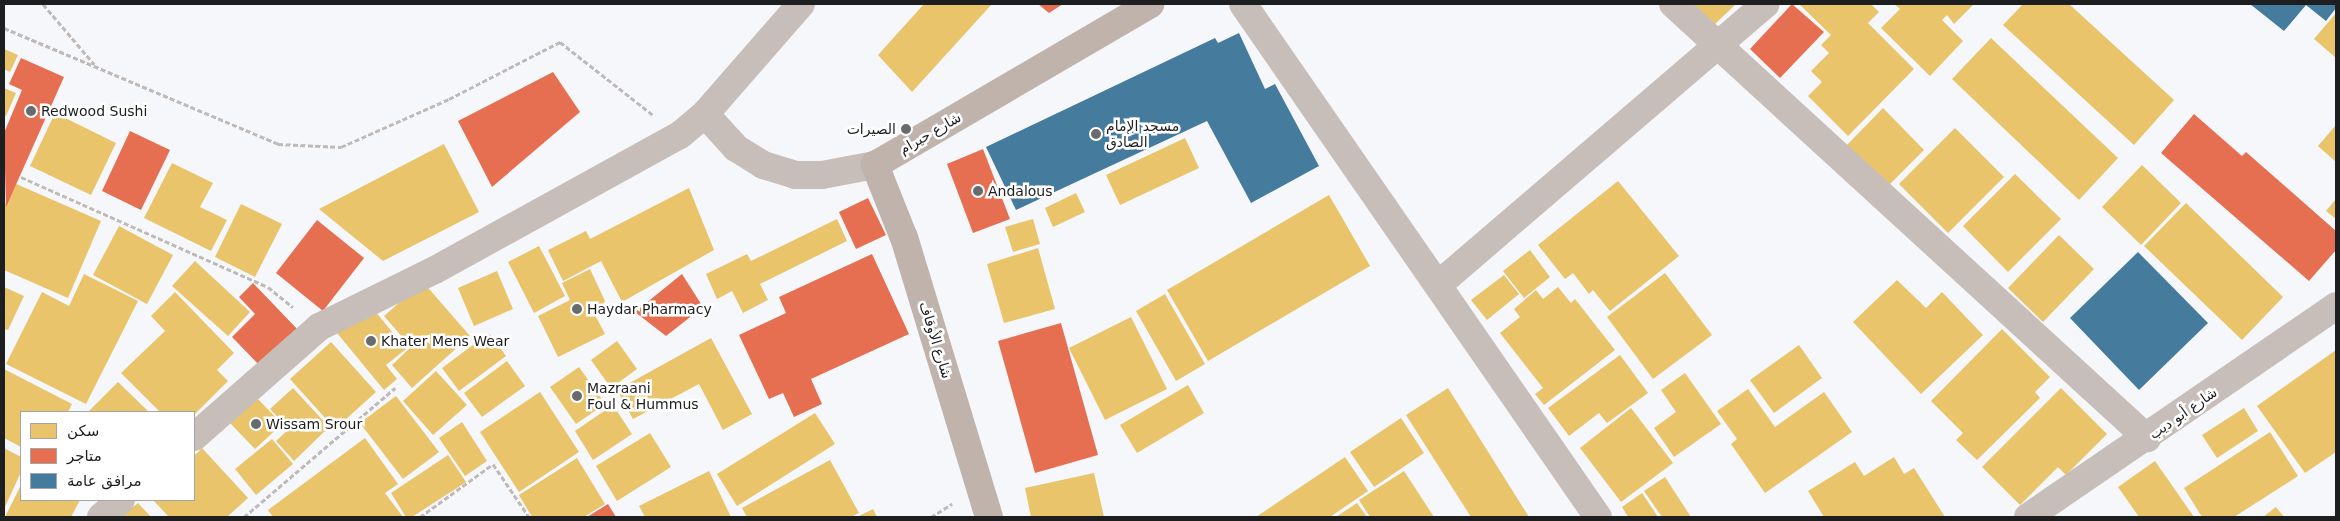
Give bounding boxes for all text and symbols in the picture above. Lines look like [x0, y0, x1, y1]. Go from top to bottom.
place label: Redwood Sushi [41, 103, 147, 119]
marker: Redwood Sushi [25, 105, 37, 117]
street label: شارع حيرام [896, 109, 964, 157]
place label: مسجد الإمام الصادق [1106, 118, 1179, 150]
place label: الصيرات [847, 121, 896, 137]
marker: الصيرات [900, 123, 912, 135]
marker: مسجد الإمام الصادق [1090, 128, 1102, 140]
place label: Andalous [988, 183, 1053, 199]
marker: Andalous [972, 185, 984, 197]
street label: شارع الأوقاف [916, 299, 956, 381]
place label: Haydar Pharmacy [587, 301, 712, 317]
marker: Haydar Pharmacy [571, 303, 583, 315]
place label: Khater Mens Wear [381, 333, 509, 349]
marker: Khater Mens Wear [365, 335, 377, 347]
place label: Mazraani Foul & Hummus [587, 380, 699, 412]
street label: شارع أبو ديب [2146, 383, 2220, 443]
marker: Mazraani Foul & Hummus [571, 390, 583, 402]
legend [20, 411, 195, 501]
place label: Wissam Srour [266, 416, 362, 432]
marker: Wissam Srour [250, 418, 262, 430]
text: سكن [67, 422, 99, 440]
text: متاجر [67, 447, 102, 465]
text: مرافق عامة [67, 472, 142, 490]

